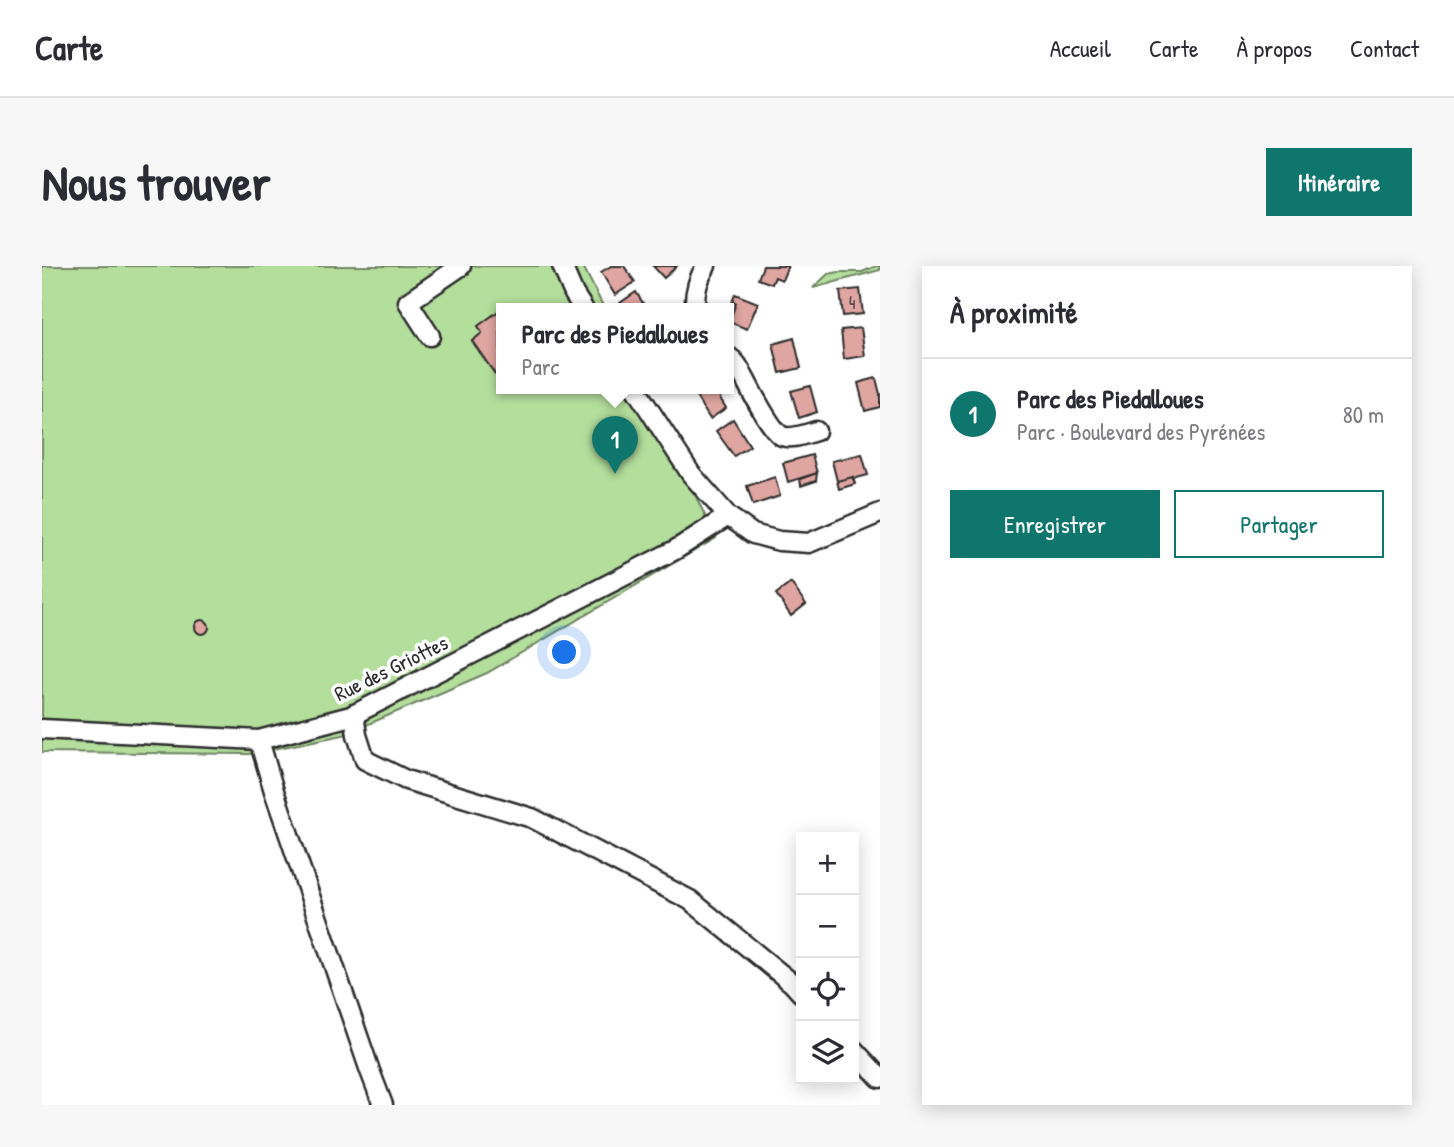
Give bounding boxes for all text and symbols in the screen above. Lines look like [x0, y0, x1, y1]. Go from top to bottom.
text: Carte [35, 26, 103, 70]
text: Accueil [1050, 32, 1111, 64]
text: Carte [1149, 32, 1198, 64]
text: À propos [1236, 32, 1312, 64]
text: Contact [1350, 32, 1419, 64]
button: Itinéraire [1266, 148, 1412, 216]
text: Nous trouver [42, 149, 271, 215]
house number: 4 [849, 290, 856, 315]
text: À proximité [950, 292, 1078, 332]
popup [496, 303, 734, 394]
text: Parc des Piedalloues [522, 316, 708, 351]
text: Parc [522, 351, 560, 382]
text: Parc des Piedalloues [1017, 381, 1204, 416]
text: 1 [969, 399, 977, 430]
text: 80 m [1343, 399, 1384, 430]
pin: 1 [592, 416, 638, 474]
text: Parc · Boulevard des Pyrénées [1017, 416, 1265, 447]
button: Enregistrer [950, 490, 1160, 558]
button: Partager [1174, 490, 1384, 558]
street label: Rue des Griottes [329, 628, 453, 708]
your location [547, 635, 581, 669]
map controls [796, 832, 859, 1084]
button: + [796, 832, 859, 895]
button: − [796, 895, 859, 958]
button: locate [796, 958, 859, 1021]
button: layers [796, 1021, 859, 1084]

